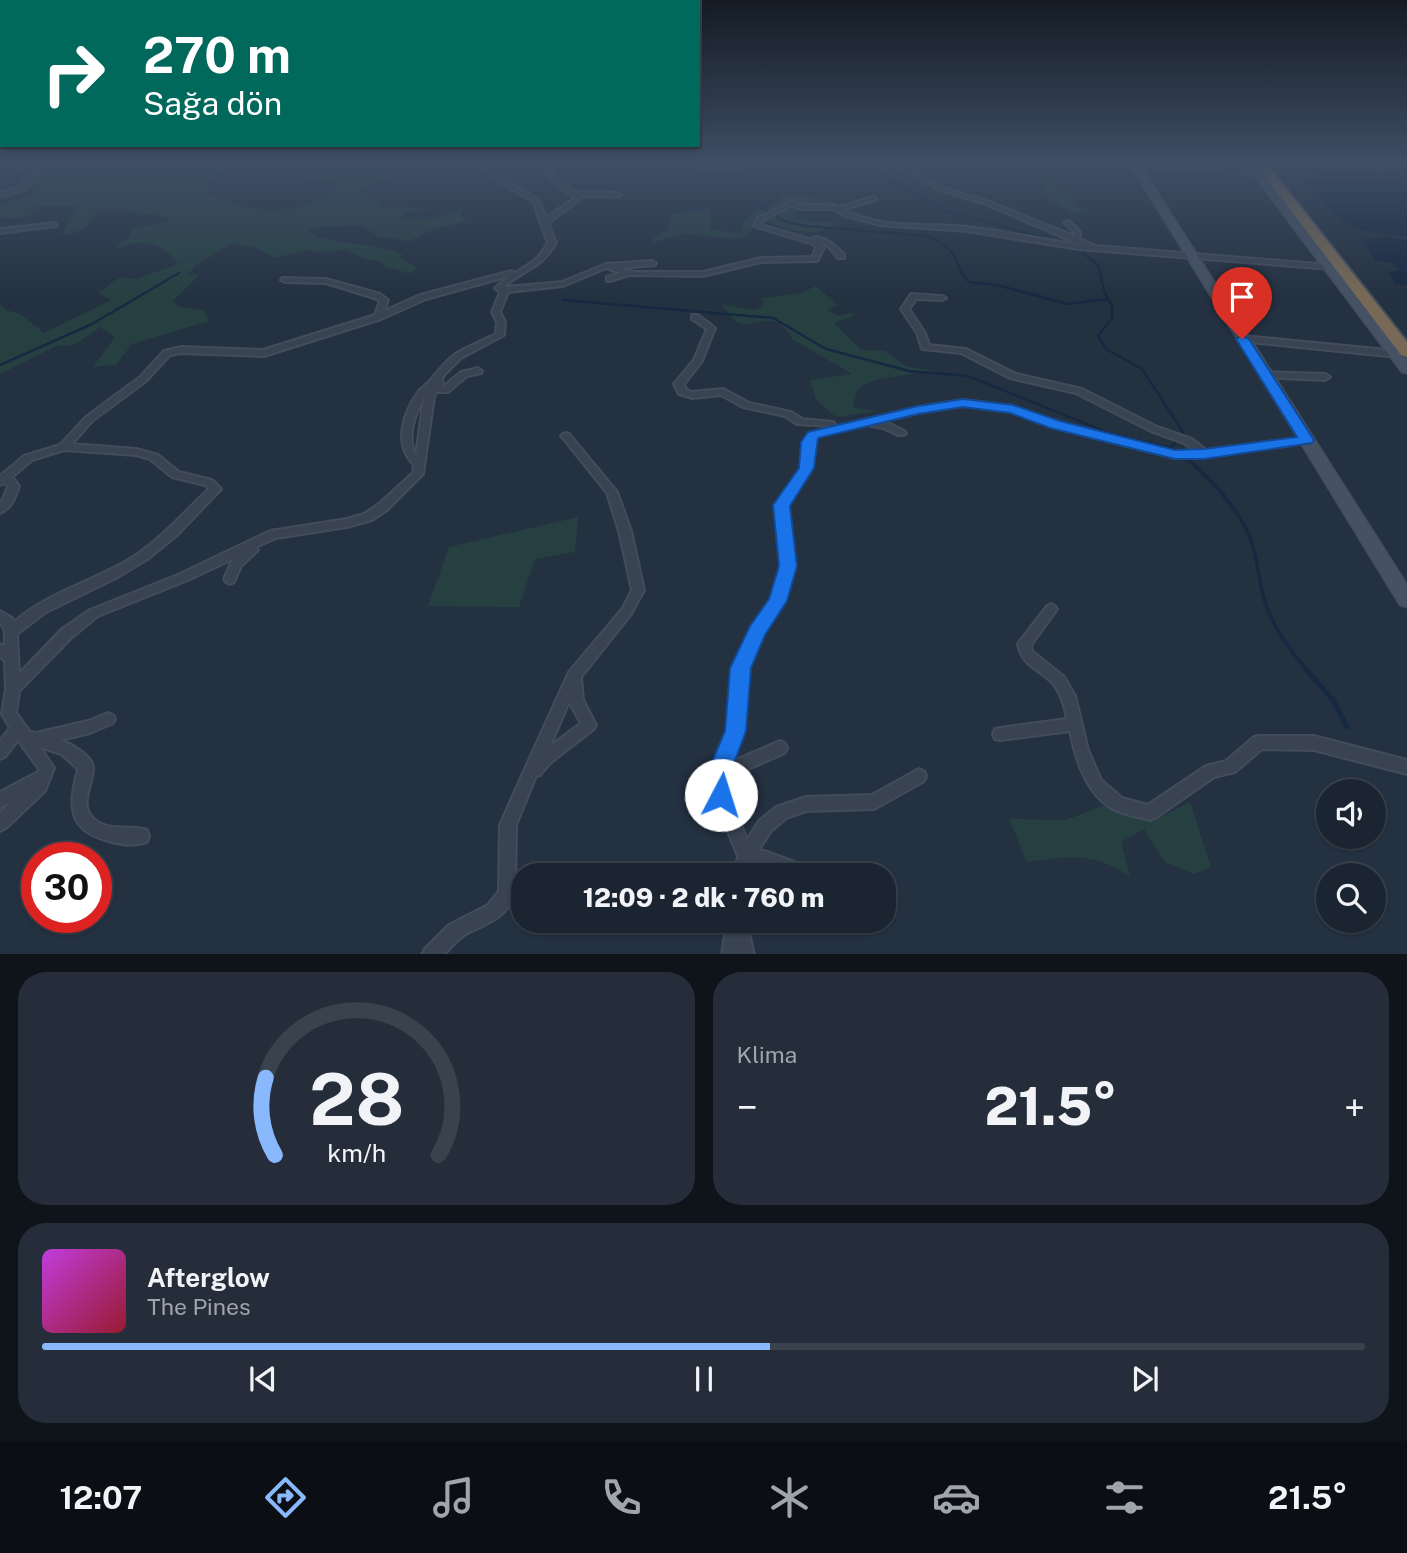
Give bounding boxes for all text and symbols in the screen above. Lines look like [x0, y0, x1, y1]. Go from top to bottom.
text: 270 m [143, 26, 291, 84]
icon: right [28, 28, 119, 119]
text: Sağa dön [143, 85, 282, 122]
pin [1212, 267, 1272, 339]
icon: arrive [1223, 278, 1261, 316]
position arrow [684, 758, 758, 832]
map controls [1316, 779, 1386, 933]
button: sound [1316, 779, 1386, 849]
speed limit sign: 30 [21, 842, 112, 933]
button: search [1316, 863, 1386, 933]
text: 12:09 · 2 dk · 760 m [583, 882, 824, 913]
text: Klima [737, 1041, 797, 1068]
text: 28 [309, 1056, 404, 1141]
text: 21.5° [984, 1076, 1117, 1137]
text: − [737, 1085, 758, 1130]
text: + [1344, 1085, 1365, 1130]
text: km/h [327, 1137, 386, 1167]
text: Afterglow [147, 1262, 270, 1293]
text: The Pines [147, 1293, 251, 1320]
icon: previous [244, 1360, 282, 1398]
icon: pause [685, 1360, 723, 1398]
icon: next [1126, 1360, 1164, 1398]
icon: directions [261, 1473, 310, 1522]
icon: music [429, 1473, 478, 1522]
icon: phone [597, 1473, 646, 1522]
icon: climate [765, 1473, 814, 1522]
icon: car [932, 1473, 981, 1522]
icon: filters [1100, 1473, 1149, 1522]
text: 12:07 [59, 1479, 142, 1516]
text: 21.5° [1268, 1479, 1348, 1516]

